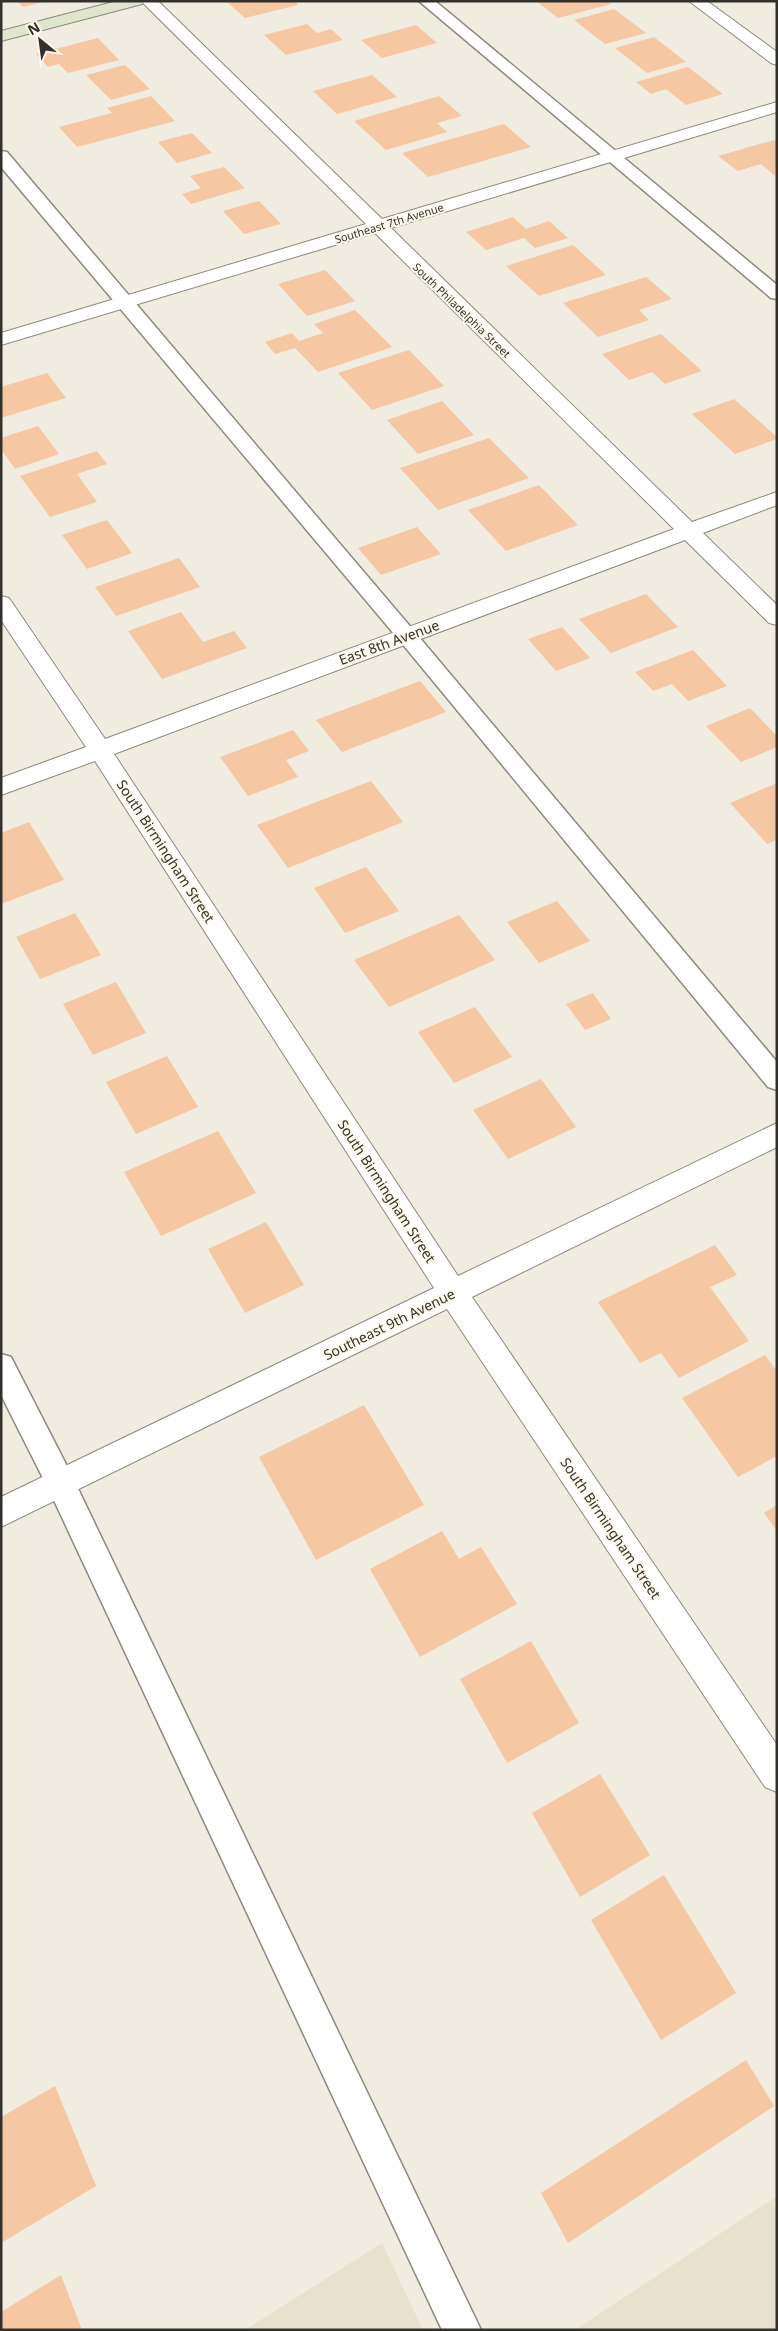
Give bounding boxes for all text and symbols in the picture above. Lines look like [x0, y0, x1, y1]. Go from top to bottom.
north arrow [15, 15, 65, 65]
text: N [24, 17, 43, 39]
street label: Southeast 7th Avenue [333, 199, 445, 247]
street label: South Philadelphia Street [410, 259, 514, 361]
street label: East 8th Avenue [336, 615, 442, 669]
street label: South Birmingham Street [113, 776, 219, 926]
street label: South Birmingham Street [334, 1116, 440, 1266]
street label: Southeast 9th Avenue [320, 1284, 458, 1364]
street label: South Birmingham Street [556, 1453, 666, 1603]

